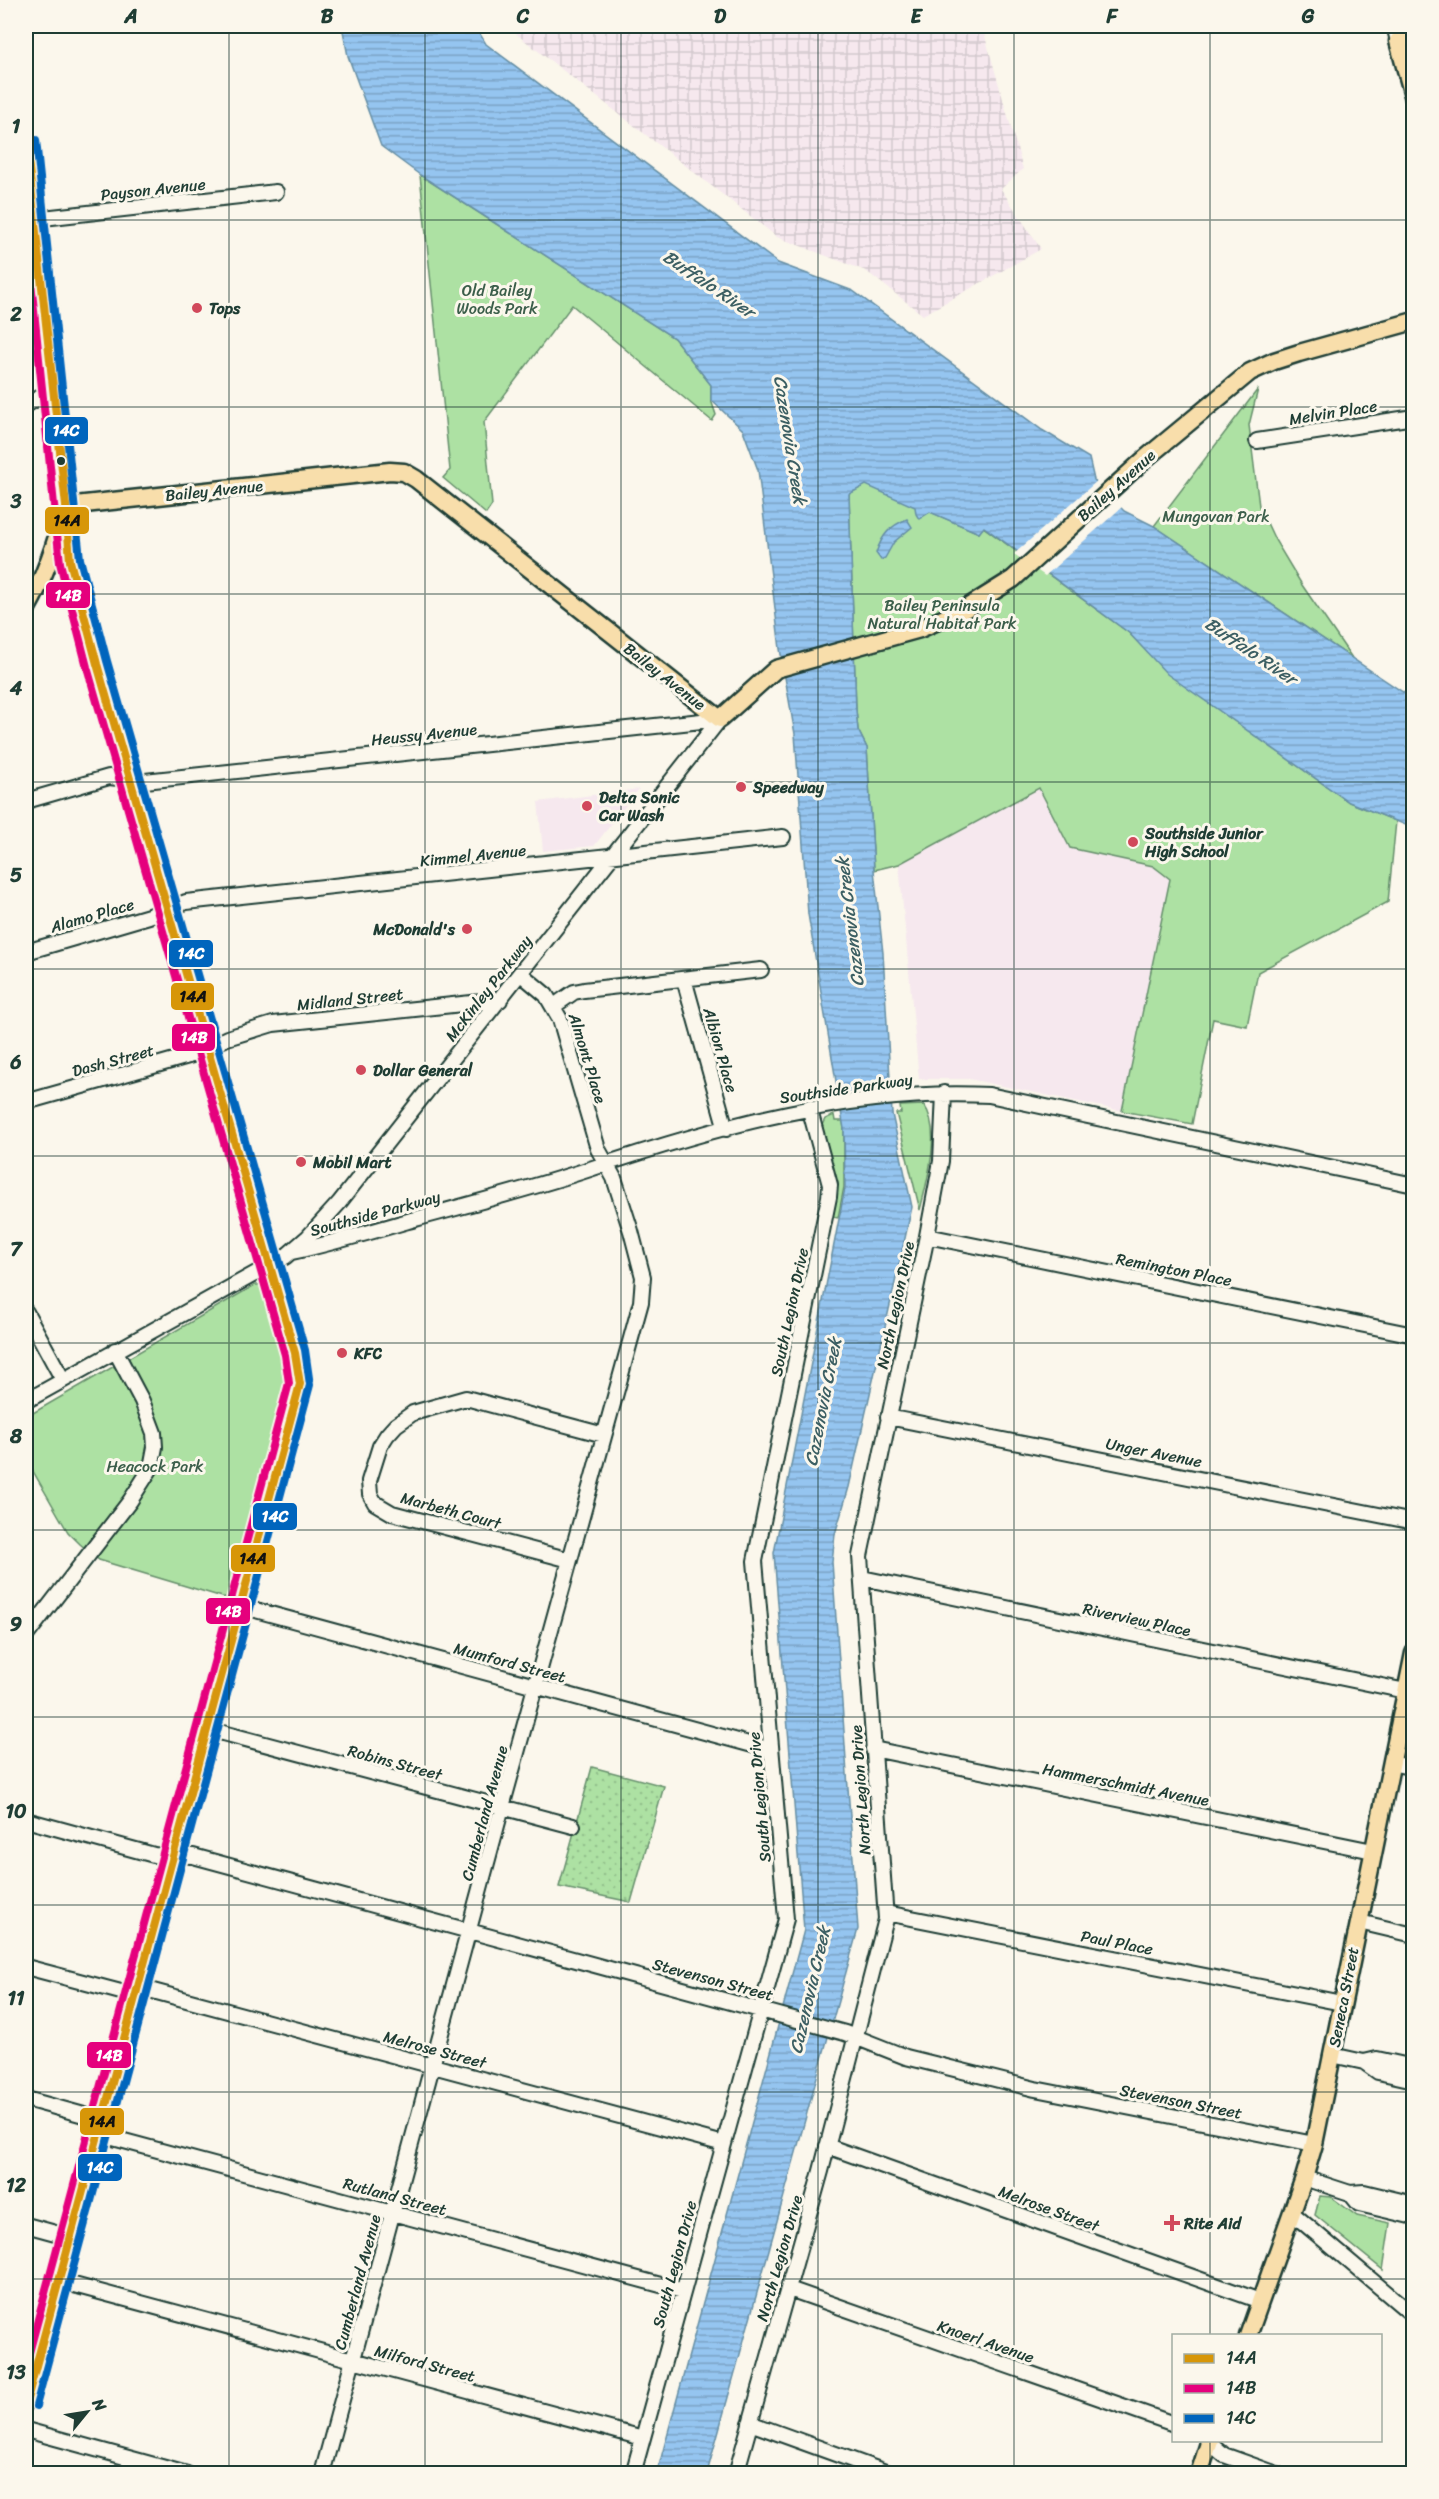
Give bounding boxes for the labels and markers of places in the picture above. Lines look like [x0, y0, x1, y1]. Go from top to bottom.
place label: Tops [209, 294, 241, 323]
marker: Tops [190, 301, 204, 315]
unlabelled marker [55, 455, 67, 467]
place label: Speedway [752, 773, 824, 802]
marker: Speedway [734, 780, 748, 794]
place label: Delta Sonic Car Wash [598, 783, 681, 830]
marker: Delta Sonic Car Wash [580, 799, 594, 813]
place label: Southside Junior High School [1144, 819, 1264, 866]
marker: Southside Junior High School [1126, 835, 1140, 849]
place label: McDonald's [372, 915, 456, 944]
marker: McDonald's [460, 922, 474, 936]
place label: Dollar General [373, 1056, 474, 1085]
marker: Dollar General [354, 1063, 368, 1077]
place label: Mobil Mart [312, 1148, 391, 1177]
marker: Mobil Mart [294, 1155, 308, 1169]
place label: KFC [353, 1339, 382, 1368]
marker: KFC [335, 1346, 349, 1360]
place label: Rite Aid [1183, 2209, 1242, 2238]
marker: Rite Aid [1165, 2216, 1179, 2230]

